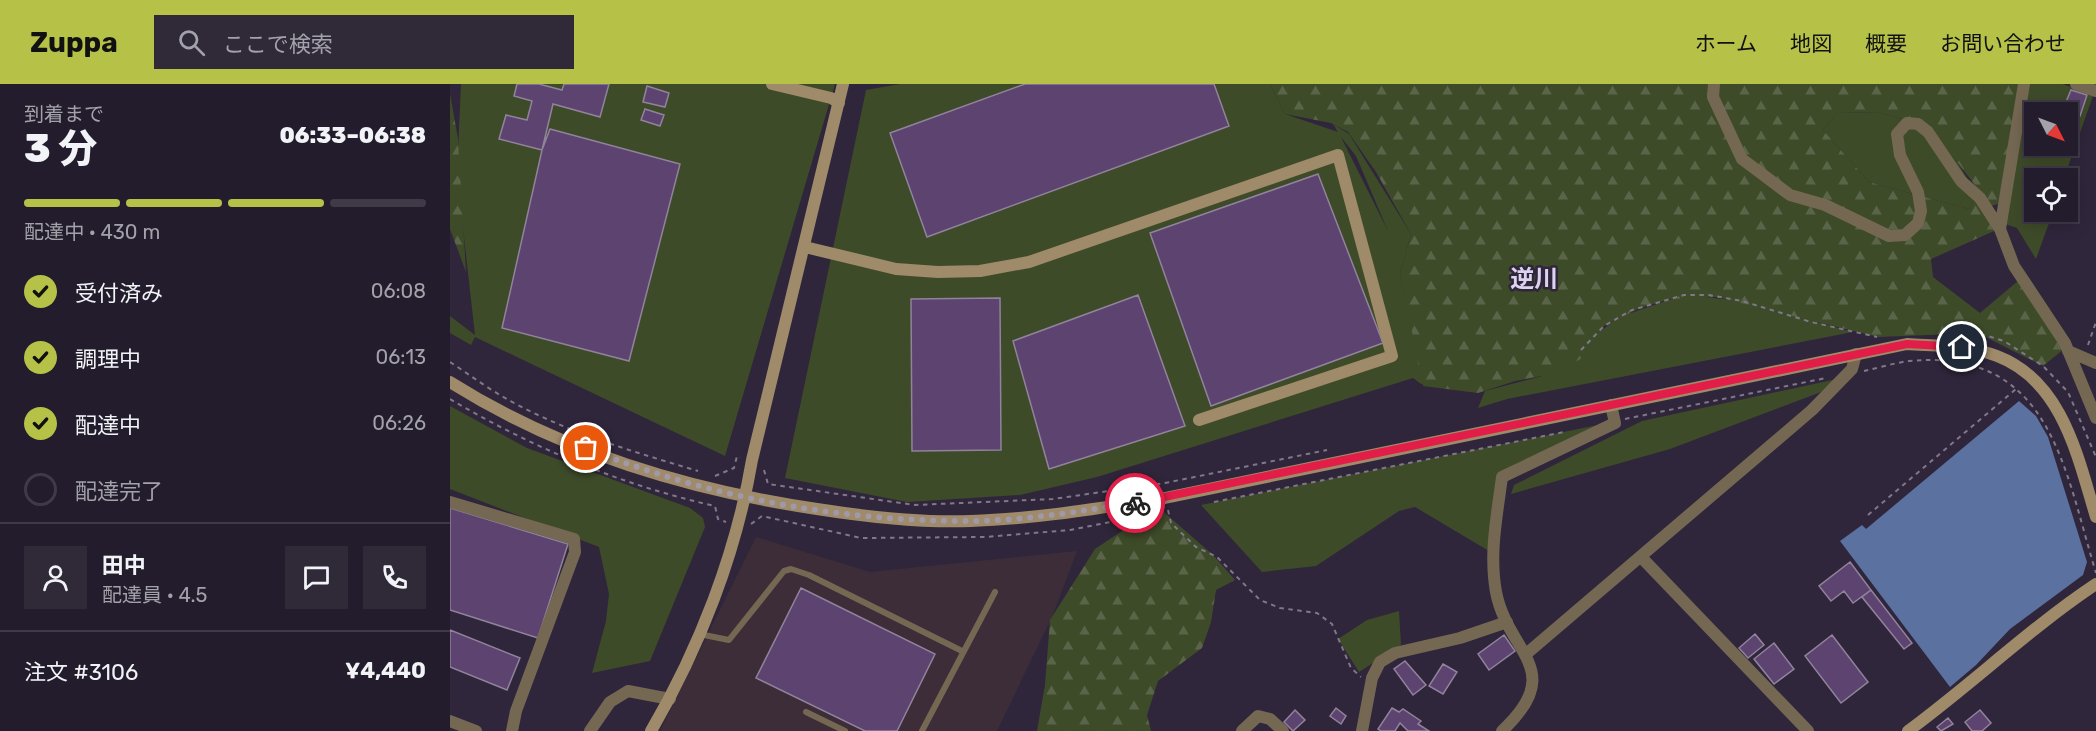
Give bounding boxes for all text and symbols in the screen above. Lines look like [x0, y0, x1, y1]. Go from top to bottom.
search box [154, 15, 574, 69]
text: Zuppa [30, 26, 118, 59]
icon: search [175, 26, 208, 59]
text: ここで検索 [223, 31, 333, 58]
text: ホーム [1695, 31, 1757, 56]
text: 地図 [1790, 31, 1832, 56]
text: 概要 [1865, 31, 1907, 56]
text: お問い合わせ [1940, 31, 2066, 56]
text: 到着まで [24, 102, 104, 126]
north arrow [2024, 102, 2078, 156]
map controls [2024, 102, 2078, 222]
text: 06:33–06:38 [279, 122, 426, 149]
text: 3 分 [24, 126, 97, 172]
button: locate [2024, 168, 2078, 222]
text: 配達中 · 430 m [24, 220, 160, 244]
district label: 逆川 [1510, 265, 1558, 293]
icon: check [24, 275, 57, 308]
text: 06:08 [371, 279, 426, 303]
text: 受付済み [75, 280, 163, 307]
pin [1936, 321, 1987, 372]
icon: home [1945, 330, 1978, 363]
icon: check [24, 341, 57, 374]
text: 06:13 [376, 345, 426, 369]
text: 調理中 [75, 346, 141, 373]
icon: check [24, 407, 57, 440]
text: 06:26 [372, 411, 426, 435]
text: 配達中 [75, 412, 141, 439]
pin [560, 422, 611, 473]
icon: bag [569, 431, 602, 464]
courier [1105, 473, 1165, 533]
text: 配達完了 [75, 478, 163, 505]
icon: bike [1119, 487, 1152, 520]
button: person [24, 546, 87, 609]
button: chat [285, 546, 348, 609]
button: phone [363, 546, 426, 609]
text: 田中 [102, 552, 146, 579]
text: 配達員 · 4.5 [102, 583, 207, 607]
text: ¥4,440 [345, 657, 426, 684]
text: 注文 #3106 [24, 659, 138, 686]

